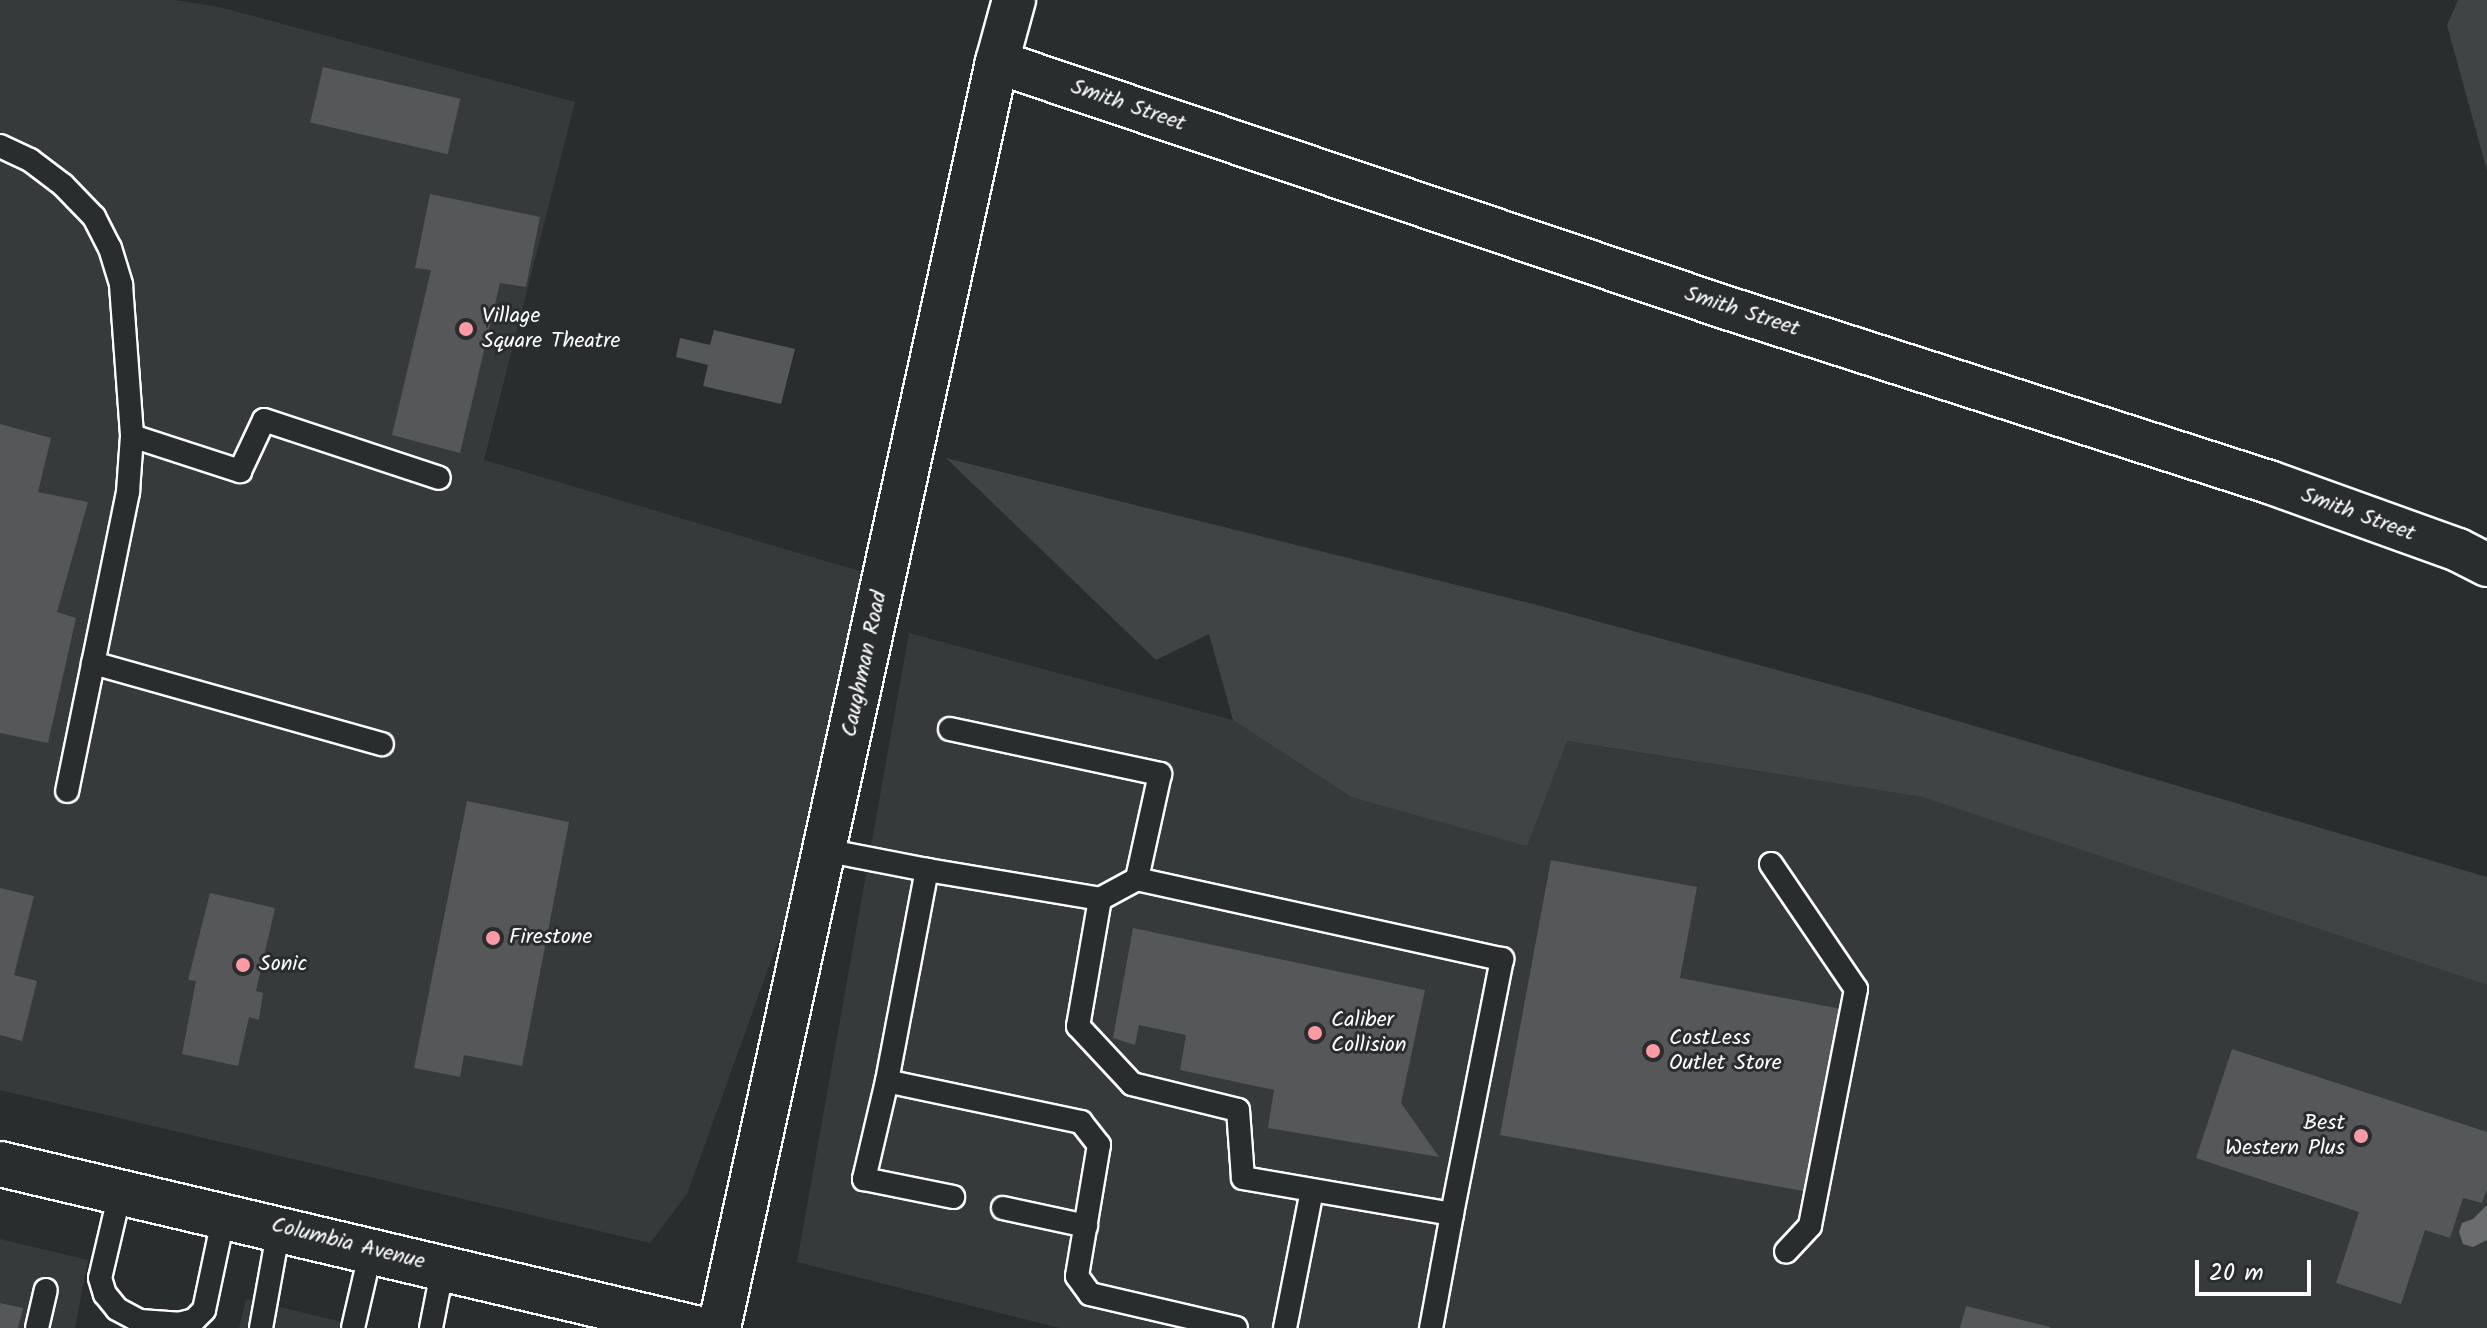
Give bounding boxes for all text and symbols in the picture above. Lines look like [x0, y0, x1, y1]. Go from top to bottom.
street label: Smith Street [1067, 74, 1189, 138]
street label: Smith Street [1681, 281, 1803, 343]
place label: Village Square Theatre [482, 303, 620, 354]
marker: Village Square Theatre [457, 320, 475, 338]
street label: Smith Street [2297, 482, 2419, 548]
street label: Caughman Road [837, 588, 893, 740]
place label: Firestone [509, 925, 592, 951]
marker: Firestone [484, 929, 502, 947]
place label: Sonic [259, 952, 307, 978]
marker: Sonic [234, 956, 252, 974]
place label: Caliber Collision [1331, 1007, 1406, 1058]
marker: Caliber Collision [1306, 1024, 1324, 1042]
place label: CostLess Outlet Store [1669, 1025, 1782, 1076]
marker: CostLess Outlet Store [1644, 1042, 1662, 1060]
place label: Best Western Plus [2225, 1110, 2345, 1162]
marker: Best Western Plus [2352, 1127, 2370, 1145]
street label: Columbia Avenue [268, 1212, 428, 1276]
scale bar [2199, 1244, 2315, 1294]
text: 20 m [2209, 1254, 2264, 1293]

